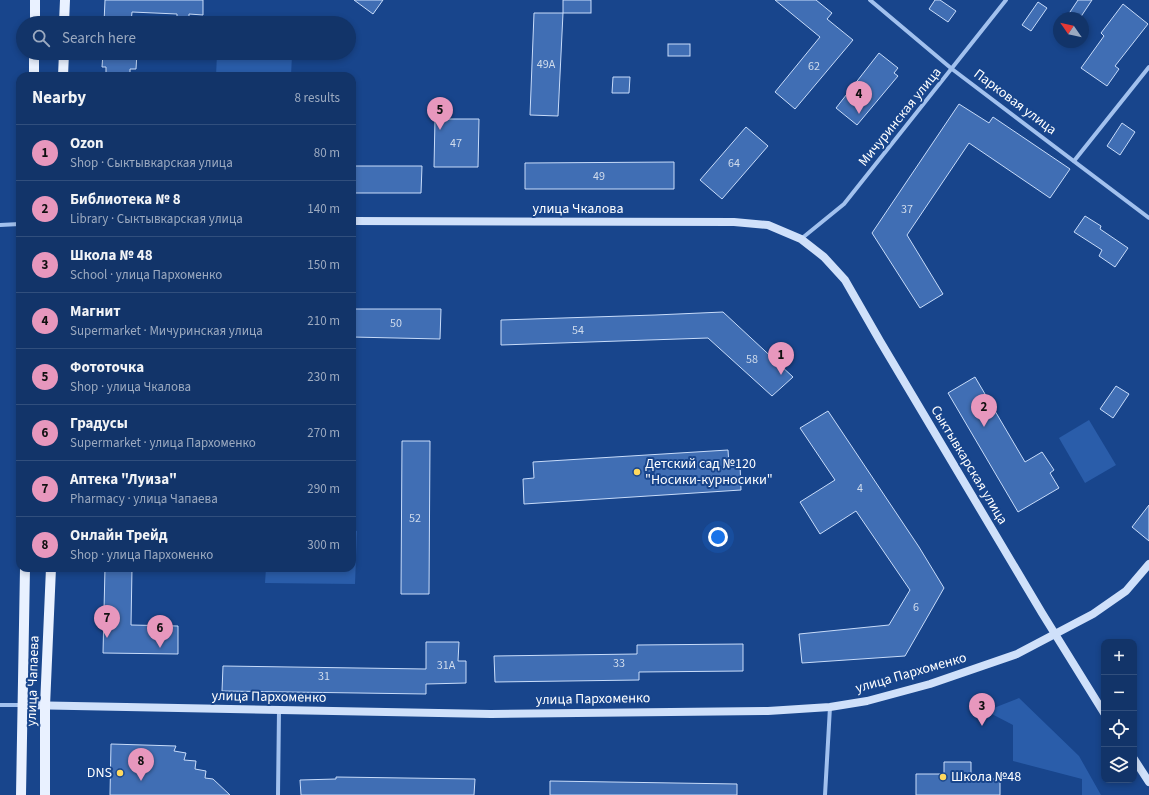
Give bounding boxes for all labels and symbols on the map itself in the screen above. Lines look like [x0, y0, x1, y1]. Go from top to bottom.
north arrow [1053, 12, 1089, 48]
house number: 49А [537, 56, 556, 73]
house number: 62 [808, 58, 820, 75]
street label: Мичуринская улица [854, 63, 946, 171]
street label: Парковая улица [969, 64, 1061, 140]
pin: 4 [846, 81, 872, 114]
pin: 5 [427, 97, 453, 130]
house number: 47 [450, 135, 462, 152]
house number: 64 [728, 155, 740, 172]
house number: 49 [593, 168, 605, 185]
street label: улица Чкалова [533, 199, 623, 219]
house number: 37 [901, 201, 913, 218]
house number: 50 [390, 315, 402, 332]
house number: 54 [572, 322, 584, 339]
pin: 1 [768, 342, 794, 375]
house number: 58 [746, 351, 758, 368]
pin: 2 [971, 394, 997, 427]
street label: Сыктывкарская улица [925, 402, 1013, 528]
place label: Детский сад №120 "Носики-курносики" [645, 454, 773, 490]
marker: Детский сад №120 "Носики-курносики" [632, 467, 642, 477]
house number: 4 [857, 480, 863, 497]
house number: 52 [409, 510, 421, 527]
your location [708, 527, 728, 547]
house number: 6 [913, 599, 919, 616]
pin: 7 [94, 605, 120, 638]
pin: 6 [147, 615, 173, 648]
street label: улица Чапаева [21, 635, 45, 727]
street label: улица Пархоменко [853, 648, 969, 698]
house number: 33 [613, 655, 625, 672]
house number: 31А [437, 657, 456, 674]
house number: 31 [318, 668, 330, 685]
street label: улица Пархоменко [212, 686, 326, 708]
street label: улица Пархоменко [536, 688, 650, 710]
pin: 3 [969, 693, 995, 726]
pin: 8 [128, 748, 154, 781]
place label: DNS [87, 763, 112, 783]
place label: Школа №48 [951, 767, 1021, 787]
marker: DNS [115, 768, 125, 778]
marker: Школа №48 [938, 772, 948, 782]

